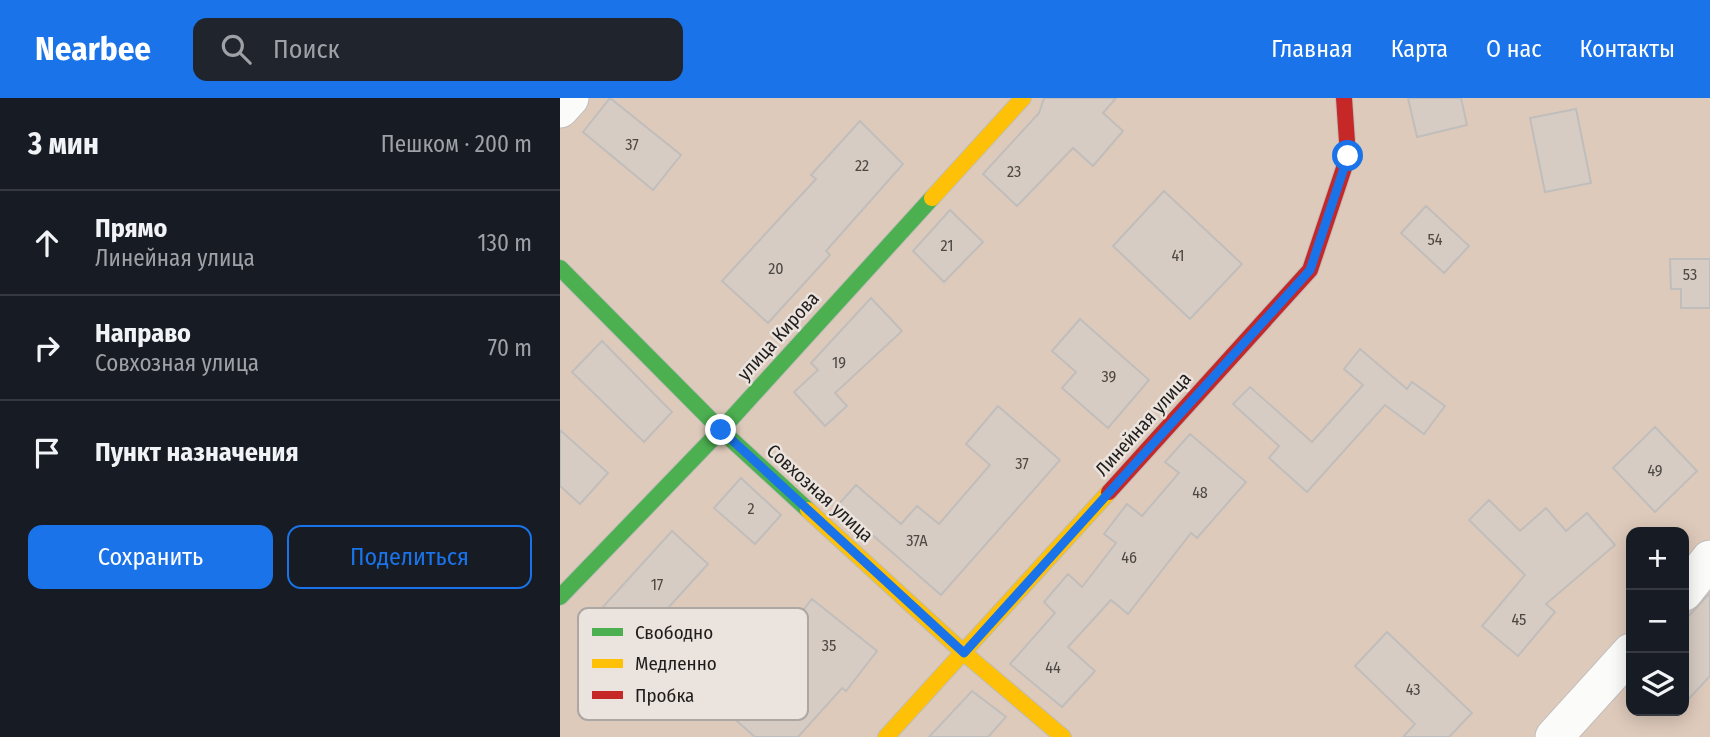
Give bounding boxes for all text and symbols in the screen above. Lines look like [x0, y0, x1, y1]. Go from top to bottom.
search box [193, 18, 683, 81]
text: Nearbee [35, 29, 151, 69]
icon: search [217, 30, 255, 68]
text: Поиск [273, 34, 340, 65]
text: Главная [1271, 35, 1353, 63]
text: Карта [1391, 35, 1448, 63]
text: О нас [1486, 35, 1541, 63]
text: Контакты [1579, 35, 1675, 63]
text: 3 мин [28, 126, 99, 162]
text: Пешком · 200 m [381, 130, 532, 158]
house number: 37 [625, 135, 639, 154]
route start [1332, 140, 1363, 171]
house number: 22 [855, 156, 869, 175]
house number: 23 [1007, 162, 1021, 181]
text: Прямо [95, 213, 167, 244]
icon: ahead [28, 224, 66, 262]
text: 130 m [478, 229, 532, 257]
house number: 54 [1427, 230, 1443, 249]
house number: 21 [941, 236, 953, 255]
text: Линейная улица [95, 244, 255, 272]
house number: 41 [1171, 246, 1185, 265]
house number: 20 [768, 259, 784, 278]
house number: 53 [1683, 265, 1697, 284]
street label: улица Кирова [732, 287, 824, 385]
text: Направо [95, 318, 191, 349]
icon: right [28, 329, 66, 367]
text: 70 m [488, 334, 532, 362]
text: Совхозная улица [95, 349, 259, 377]
house number: 19 [832, 353, 846, 372]
street label: Линейная улица [1090, 367, 1196, 481]
house number: 39 [1102, 367, 1117, 386]
route end [705, 414, 736, 445]
icon: arrive [28, 434, 66, 472]
text: Пункт назначения [95, 437, 299, 468]
street label: Совхозная улица [762, 439, 878, 547]
house number: 37 [1015, 454, 1029, 473]
house number: 49 [1647, 461, 1663, 480]
house number: 48 [1192, 483, 1208, 502]
house number: 2 [747, 499, 755, 518]
button: Сохранить [28, 525, 273, 589]
button: Поделиться [287, 525, 532, 589]
map controls [1626, 527, 1689, 716]
button: + [1626, 527, 1689, 590]
house number: 37А [906, 531, 928, 550]
house number: 46 [1121, 548, 1137, 567]
house number: 17 [651, 575, 664, 594]
button: − [1626, 590, 1689, 653]
legend [578, 608, 808, 720]
house number: 45 [1512, 610, 1526, 629]
text: Свободно [635, 621, 713, 644]
house number: 35 [822, 636, 836, 655]
text: Медленно [635, 652, 717, 675]
button: layers [1626, 653, 1689, 716]
house number: 44 [1045, 658, 1061, 677]
house number: 43 [1406, 680, 1420, 699]
text: Пробка [635, 684, 694, 707]

